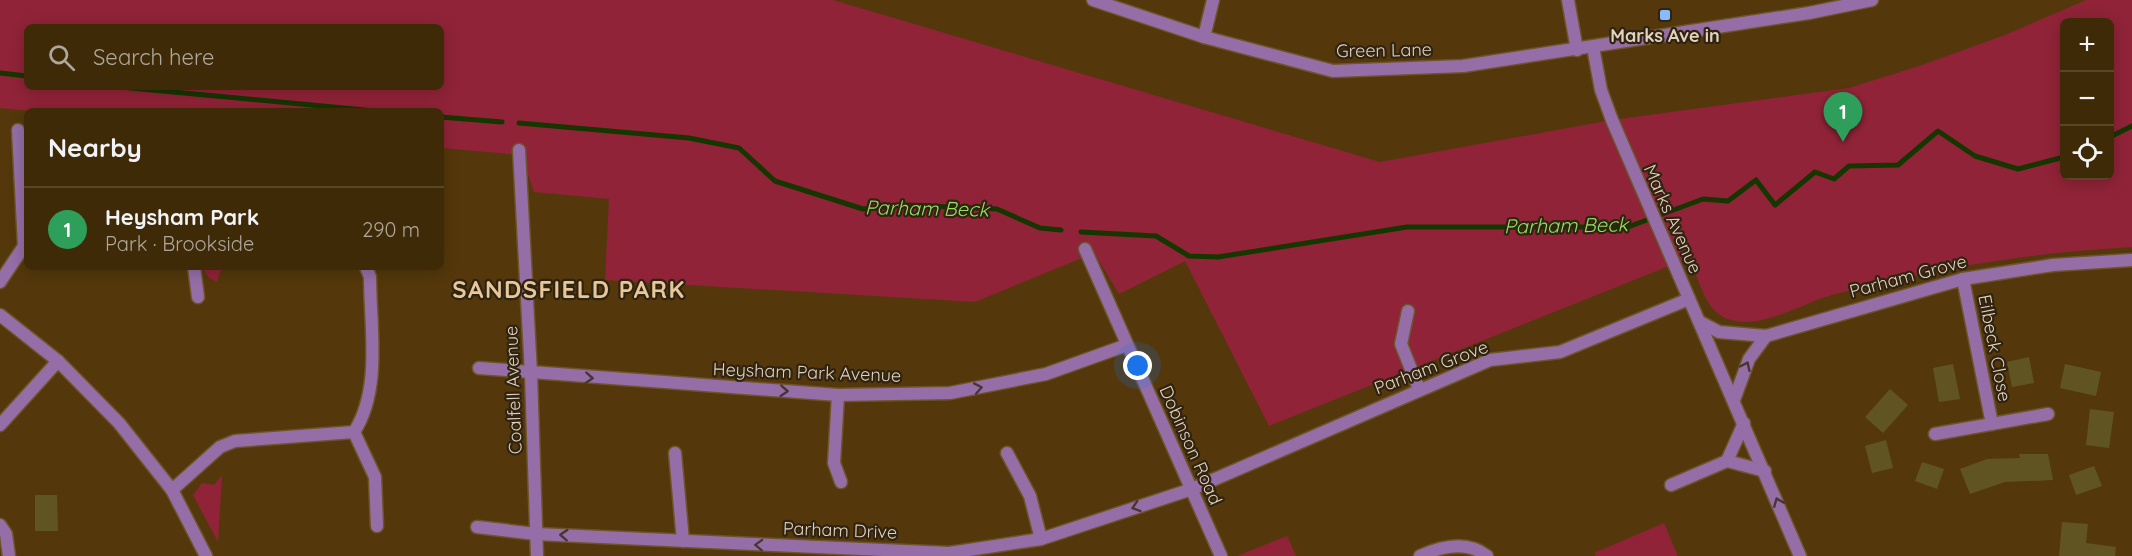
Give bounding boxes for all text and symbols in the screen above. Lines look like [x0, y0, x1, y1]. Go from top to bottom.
marker: Marks Ave in [1658, 8, 1672, 22]
map controls [2060, 18, 2114, 180]
button: + [2060, 18, 2114, 72]
search box [24, 24, 444, 90]
place label: Marks Ave in [1610, 24, 1720, 47]
street label: Green Lane [1336, 38, 1432, 62]
icon: search [45, 41, 78, 74]
text: Search here [93, 43, 214, 71]
button: − [2060, 72, 2114, 126]
pin: 1 [1824, 92, 1862, 142]
button: locate [2060, 126, 2114, 180]
text: Nearby [48, 131, 142, 164]
street label: Marks Avenue [1639, 161, 1707, 277]
water label: Parham Beck [865, 194, 992, 222]
text: Heysham Park [105, 203, 259, 231]
water label: Parham Beck [1504, 211, 1631, 239]
text: 1 [64, 217, 71, 242]
text: 290 m [362, 217, 420, 242]
text: Park · Brookside [105, 231, 254, 256]
street label: Parham Grove [1847, 249, 1969, 303]
district label: SANDSFIELD PARK [452, 274, 686, 304]
street label: Eilbeck Close [1973, 293, 2017, 403]
street label: Coalfell Avenue [499, 325, 527, 455]
street label: Parham Grove [1371, 335, 1491, 399]
your location [1123, 351, 1152, 380]
street label: Heysham Park Avenue [712, 357, 902, 387]
one-way arrow [1739, 362, 1751, 373]
one-way arrow [585, 371, 594, 384]
one-way arrow [973, 382, 983, 395]
street label: Dobinson Road [1154, 382, 1228, 508]
one-way arrow [779, 384, 788, 397]
one-way arrow [1773, 497, 1785, 508]
one-way arrow [1132, 500, 1142, 512]
street label: Parham Drive [783, 517, 897, 543]
one-way arrow [560, 528, 569, 541]
one-way arrow [754, 538, 763, 551]

